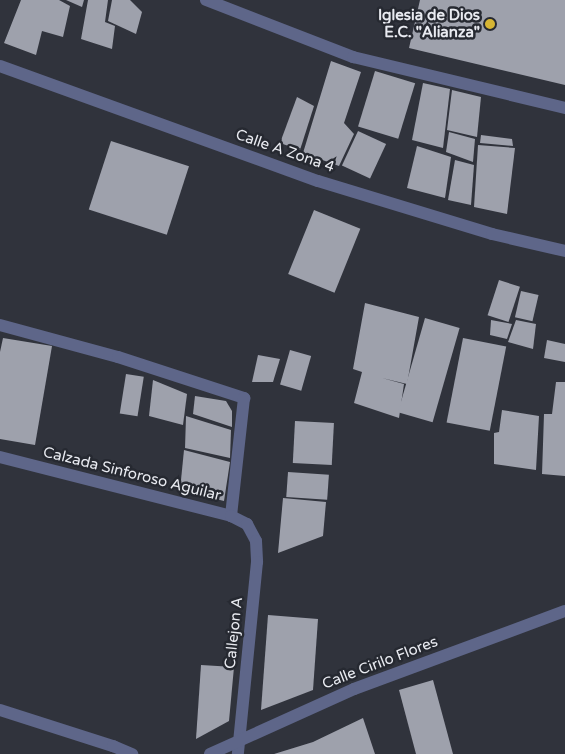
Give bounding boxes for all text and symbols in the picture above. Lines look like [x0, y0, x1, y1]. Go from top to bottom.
place label: Iglesia de Dios E.C. "Alianza" [378, 6, 480, 41]
marker: Iglesia de Dios E.C. "Alianza" [484, 18, 496, 30]
street label: Calle A Zona 4 [233, 126, 337, 176]
street label: Calzada Sinforoso Aguilar [41, 443, 223, 505]
street label: Callejon A [221, 596, 247, 670]
street label: Calle Cirilo Flores [320, 633, 440, 693]

